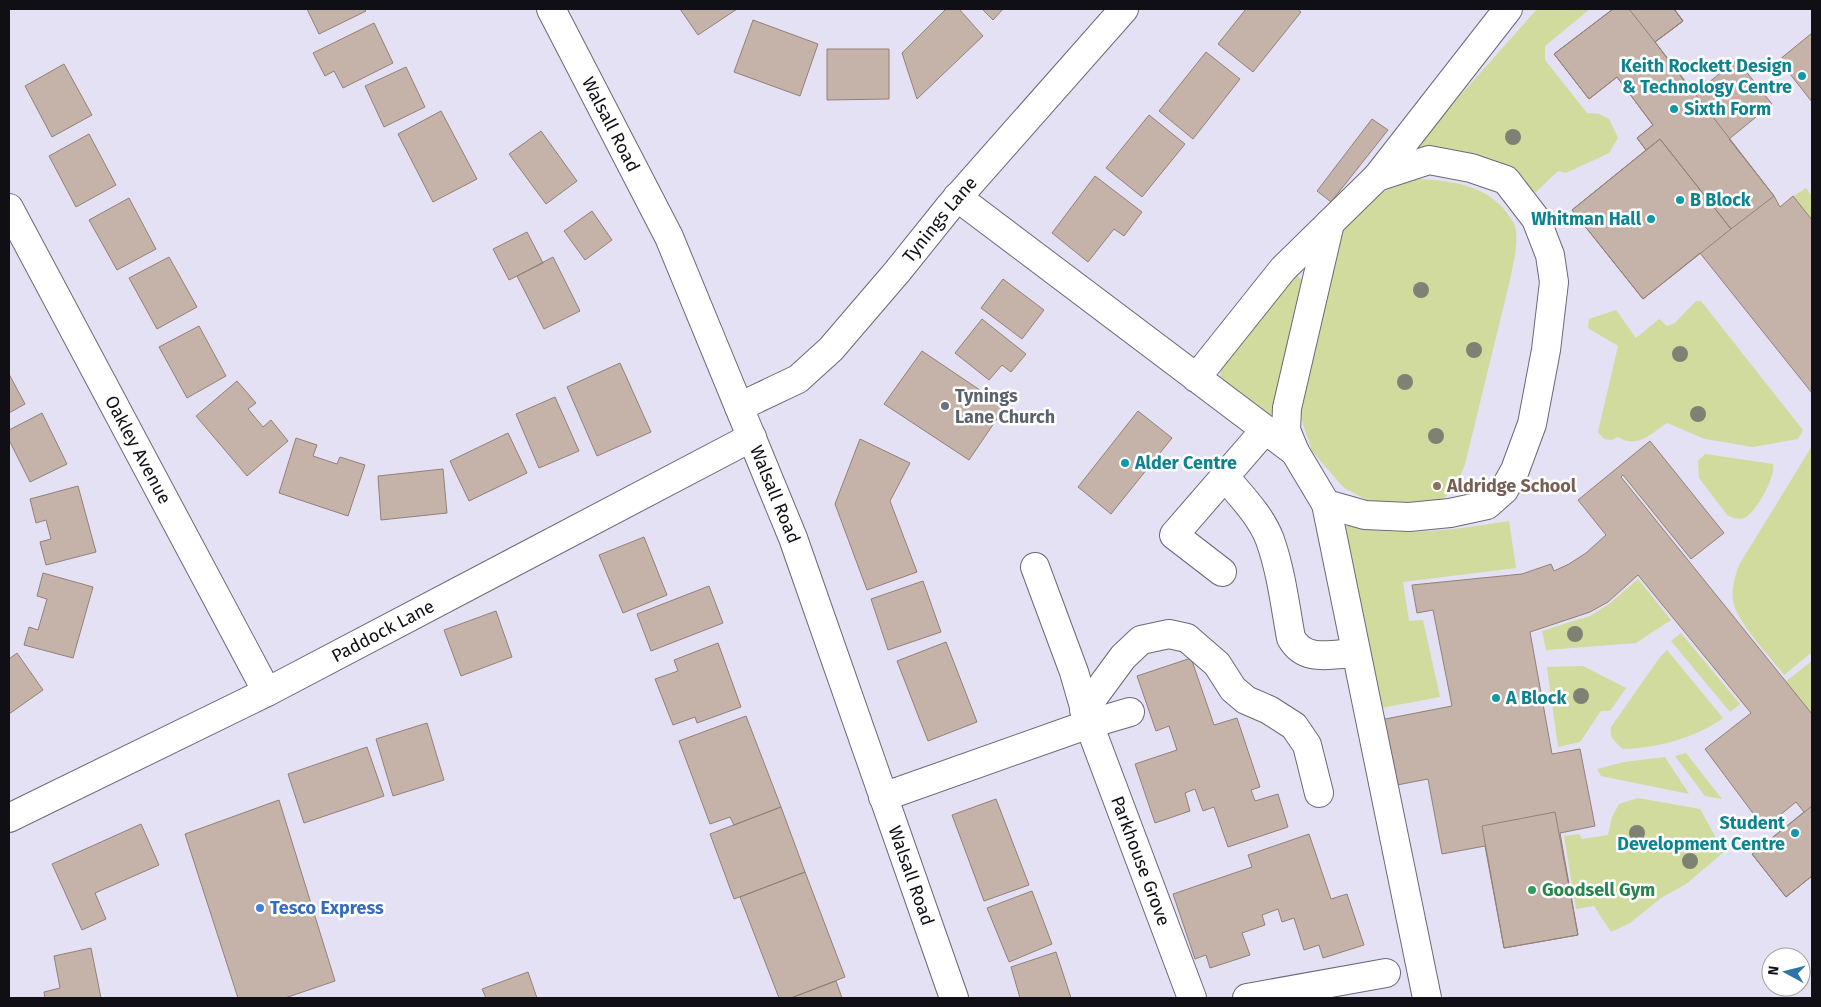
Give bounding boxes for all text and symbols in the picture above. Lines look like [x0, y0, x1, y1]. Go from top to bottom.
place label: Keith Rockett Design & Technology Centre [1621, 55, 1792, 98]
marker: Keith Rockett Design & Technology Centre [1796, 70, 1808, 82]
street label: Walsall Road [577, 73, 644, 176]
place label: Sixth Form [1684, 98, 1771, 120]
marker: Sixth Form [1668, 103, 1680, 115]
street label: Tynings Lane [898, 172, 982, 267]
place label: B Block [1690, 189, 1752, 211]
marker: B Block [1674, 194, 1686, 206]
place label: Whitman Hall [1531, 208, 1642, 230]
marker: Whitman Hall [1645, 213, 1657, 225]
place label: Tynings Lane Church [955, 385, 1055, 428]
street label: Oakley Avenue [100, 392, 176, 508]
marker: Tynings Lane Church [939, 400, 951, 412]
street label: Walsall Road [745, 442, 805, 547]
place label: Alder Centre [1134, 452, 1237, 474]
marker: Alder Centre [1119, 457, 1131, 469]
place label: Aldridge School [1446, 475, 1577, 497]
marker: Aldridge School [1431, 480, 1443, 492]
street label: Paddock Lane [328, 595, 438, 667]
place label: A Block [1505, 687, 1567, 709]
marker: A Block [1490, 692, 1502, 704]
street label: Parkhouse Grove [1106, 793, 1175, 929]
place label: Student Development Centre [1617, 812, 1786, 855]
street label: Walsall Road [884, 823, 939, 928]
marker: Student Development Centre [1789, 827, 1801, 839]
place label: Goodsell Gym [1542, 879, 1655, 901]
marker: Goodsell Gym [1526, 884, 1538, 896]
place label: Tesco Express [270, 897, 384, 919]
marker: Tesco Express [254, 902, 266, 914]
north arrow [1761, 947, 1811, 997]
text: N [1765, 965, 1783, 976]

